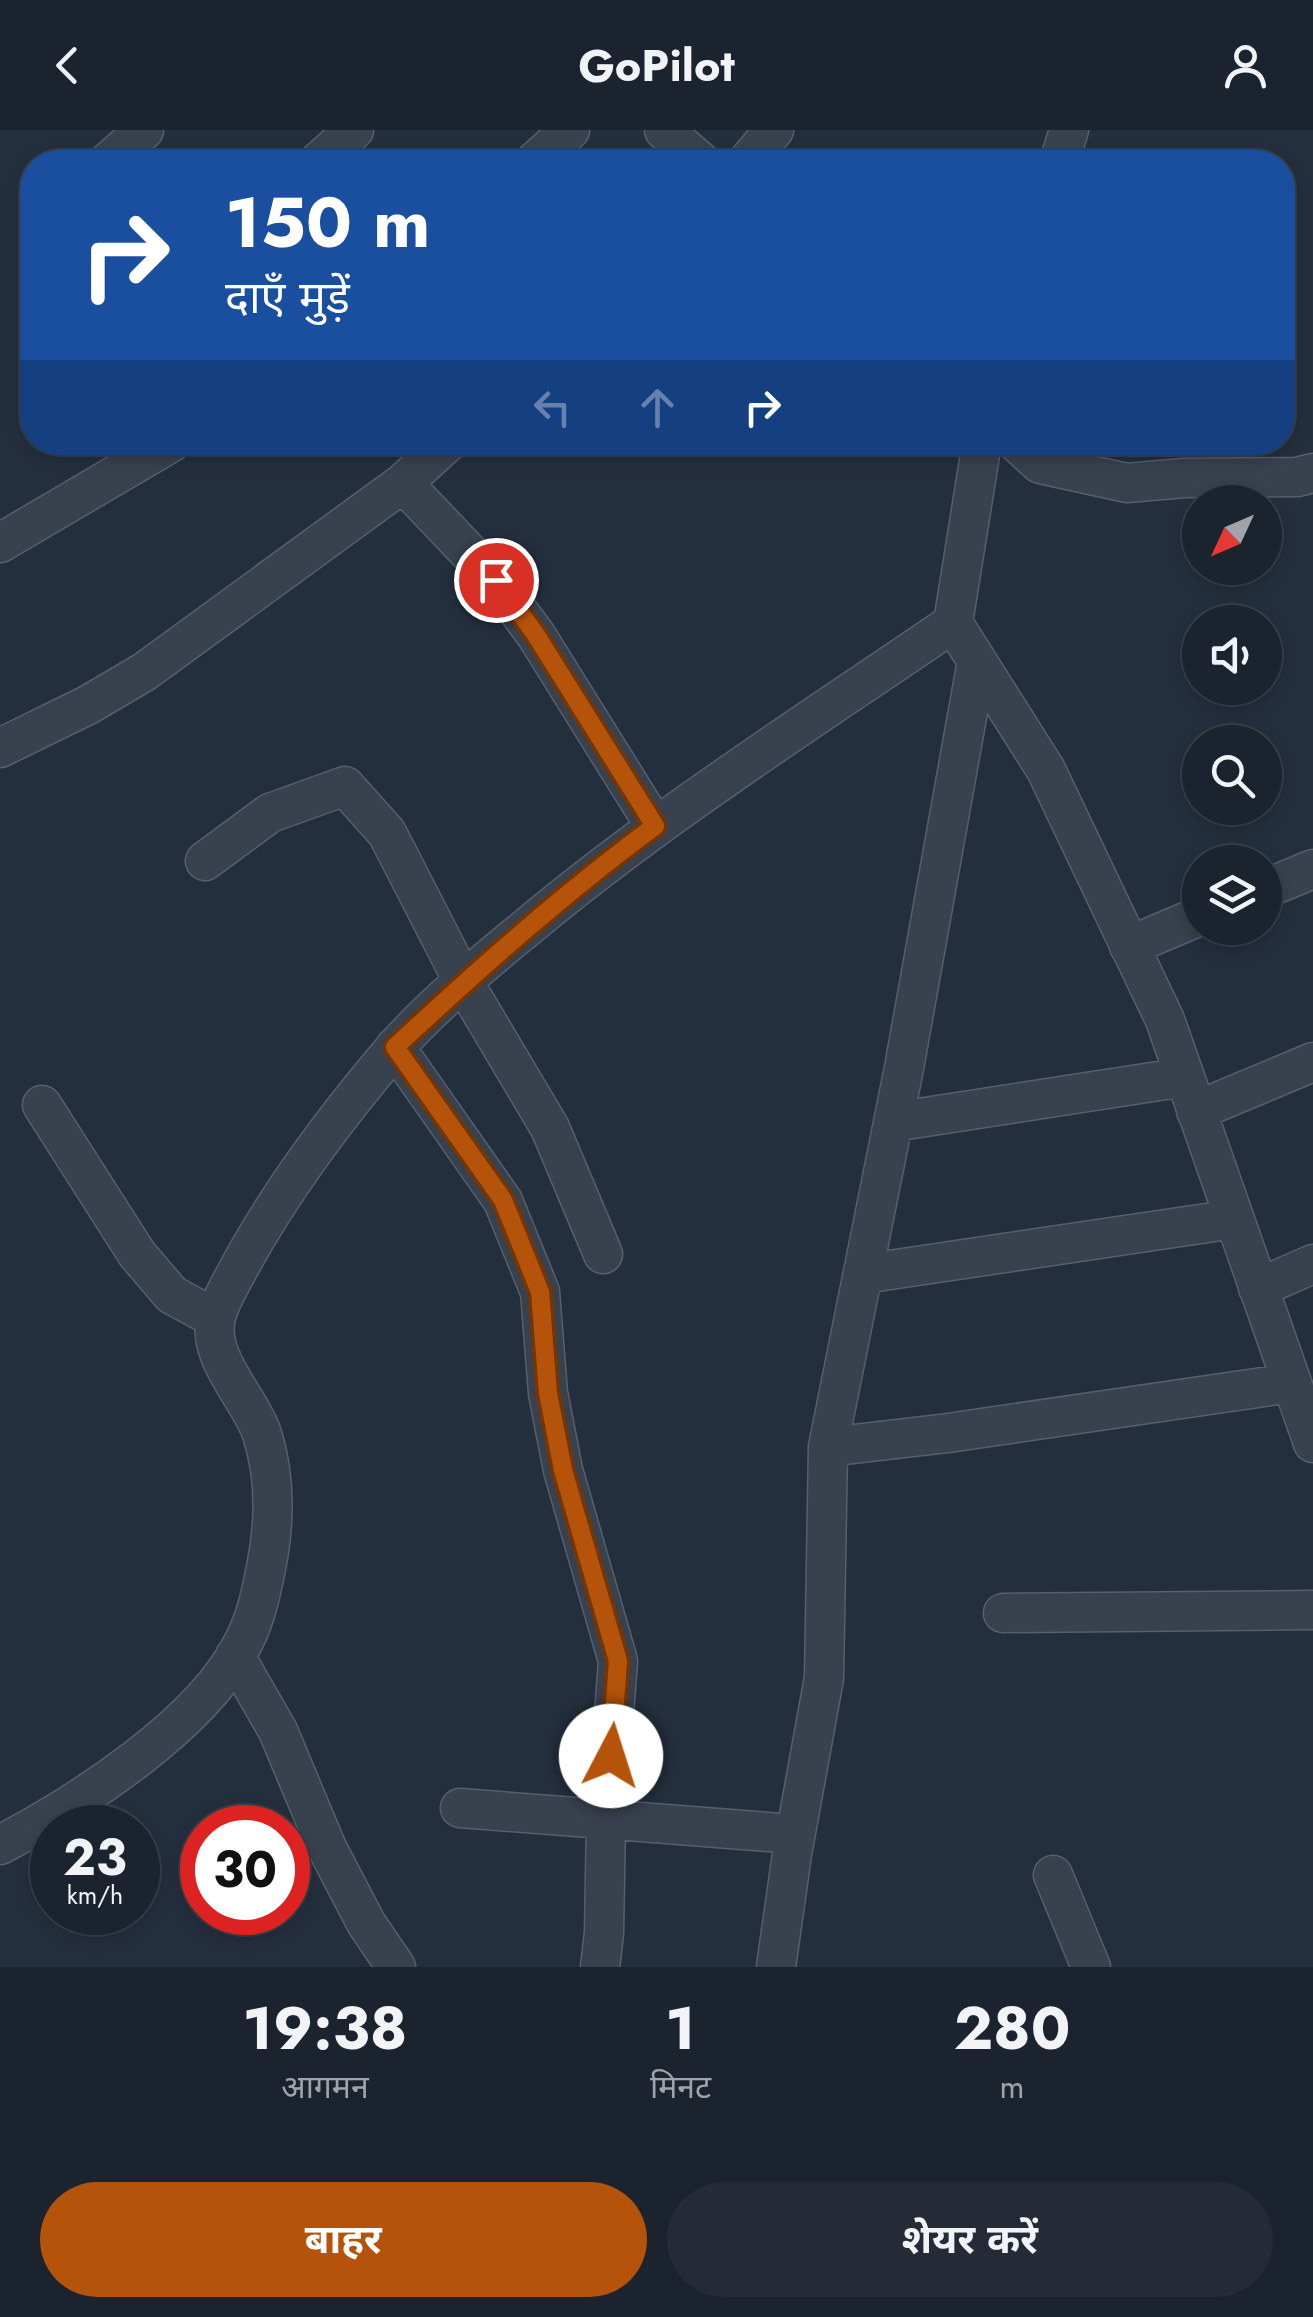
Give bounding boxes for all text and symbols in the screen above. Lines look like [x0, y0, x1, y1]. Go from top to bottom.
text: GoPilot [578, 33, 735, 98]
icon: back [40, 38, 95, 93]
icon: person [1218, 38, 1273, 93]
text: 150 m [225, 172, 431, 273]
icon: right [60, 190, 190, 320]
text: दाएँ मुड़ें [225, 265, 350, 330]
icon: left [525, 380, 580, 435]
icon: ahead [630, 380, 685, 435]
icon: right [735, 380, 790, 435]
north arrow [1182, 485, 1282, 585]
map controls [1182, 485, 1282, 945]
pin [454, 538, 539, 623]
icon: arrive [469, 553, 524, 608]
button: sound [1182, 605, 1282, 705]
button: search [1182, 725, 1282, 825]
button: layers [1182, 845, 1282, 945]
position arrow [559, 1704, 663, 1808]
speed limit sign: 30 [180, 1805, 310, 1935]
text: 23 [63, 1821, 127, 1894]
text: km/h [67, 1877, 123, 1913]
text: 19:38 [243, 1985, 407, 2072]
text: 1 [665, 1985, 696, 2072]
text: 280 [954, 1985, 1070, 2072]
text: आगमन [281, 2064, 369, 2110]
text: मिनट [650, 2064, 711, 2110]
text: m [1000, 2064, 1025, 2110]
button: बाहर [40, 2182, 647, 2297]
button: शेयर करें [667, 2182, 1273, 2297]

